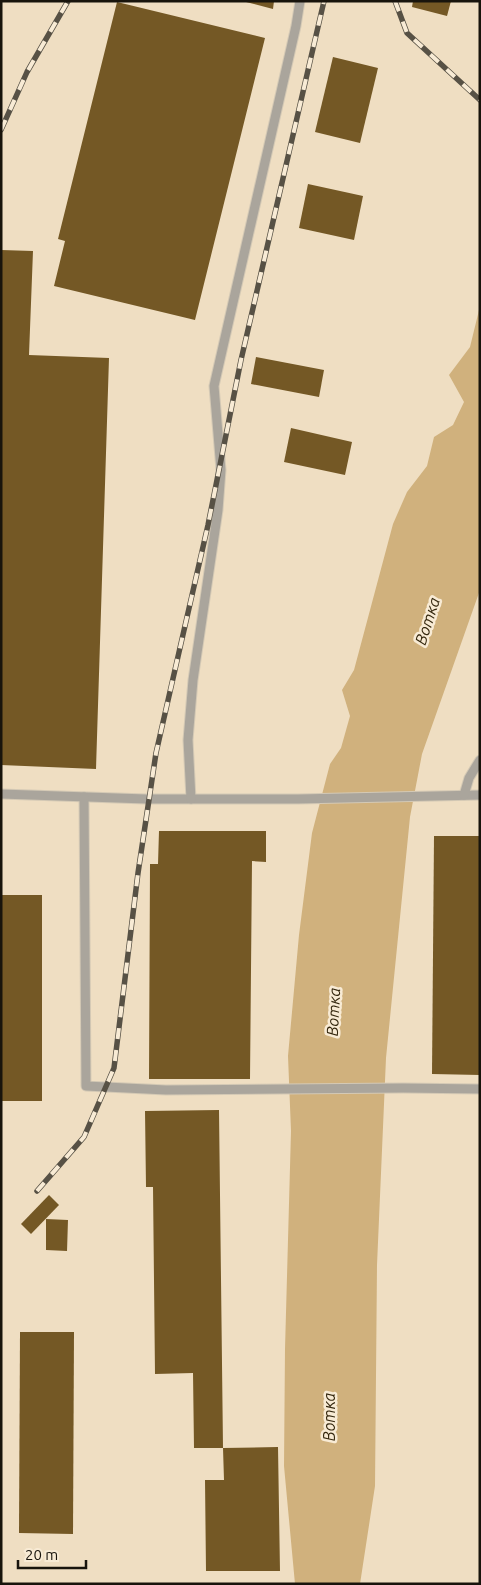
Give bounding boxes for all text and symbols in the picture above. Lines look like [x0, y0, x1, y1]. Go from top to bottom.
water label: Вотка [411, 595, 443, 647]
water label: Вотка [323, 987, 343, 1037]
water label: Вотка [320, 1392, 338, 1441]
scale bar [18, 1538, 85, 1570]
text: 20 m [25, 1546, 58, 1563]

